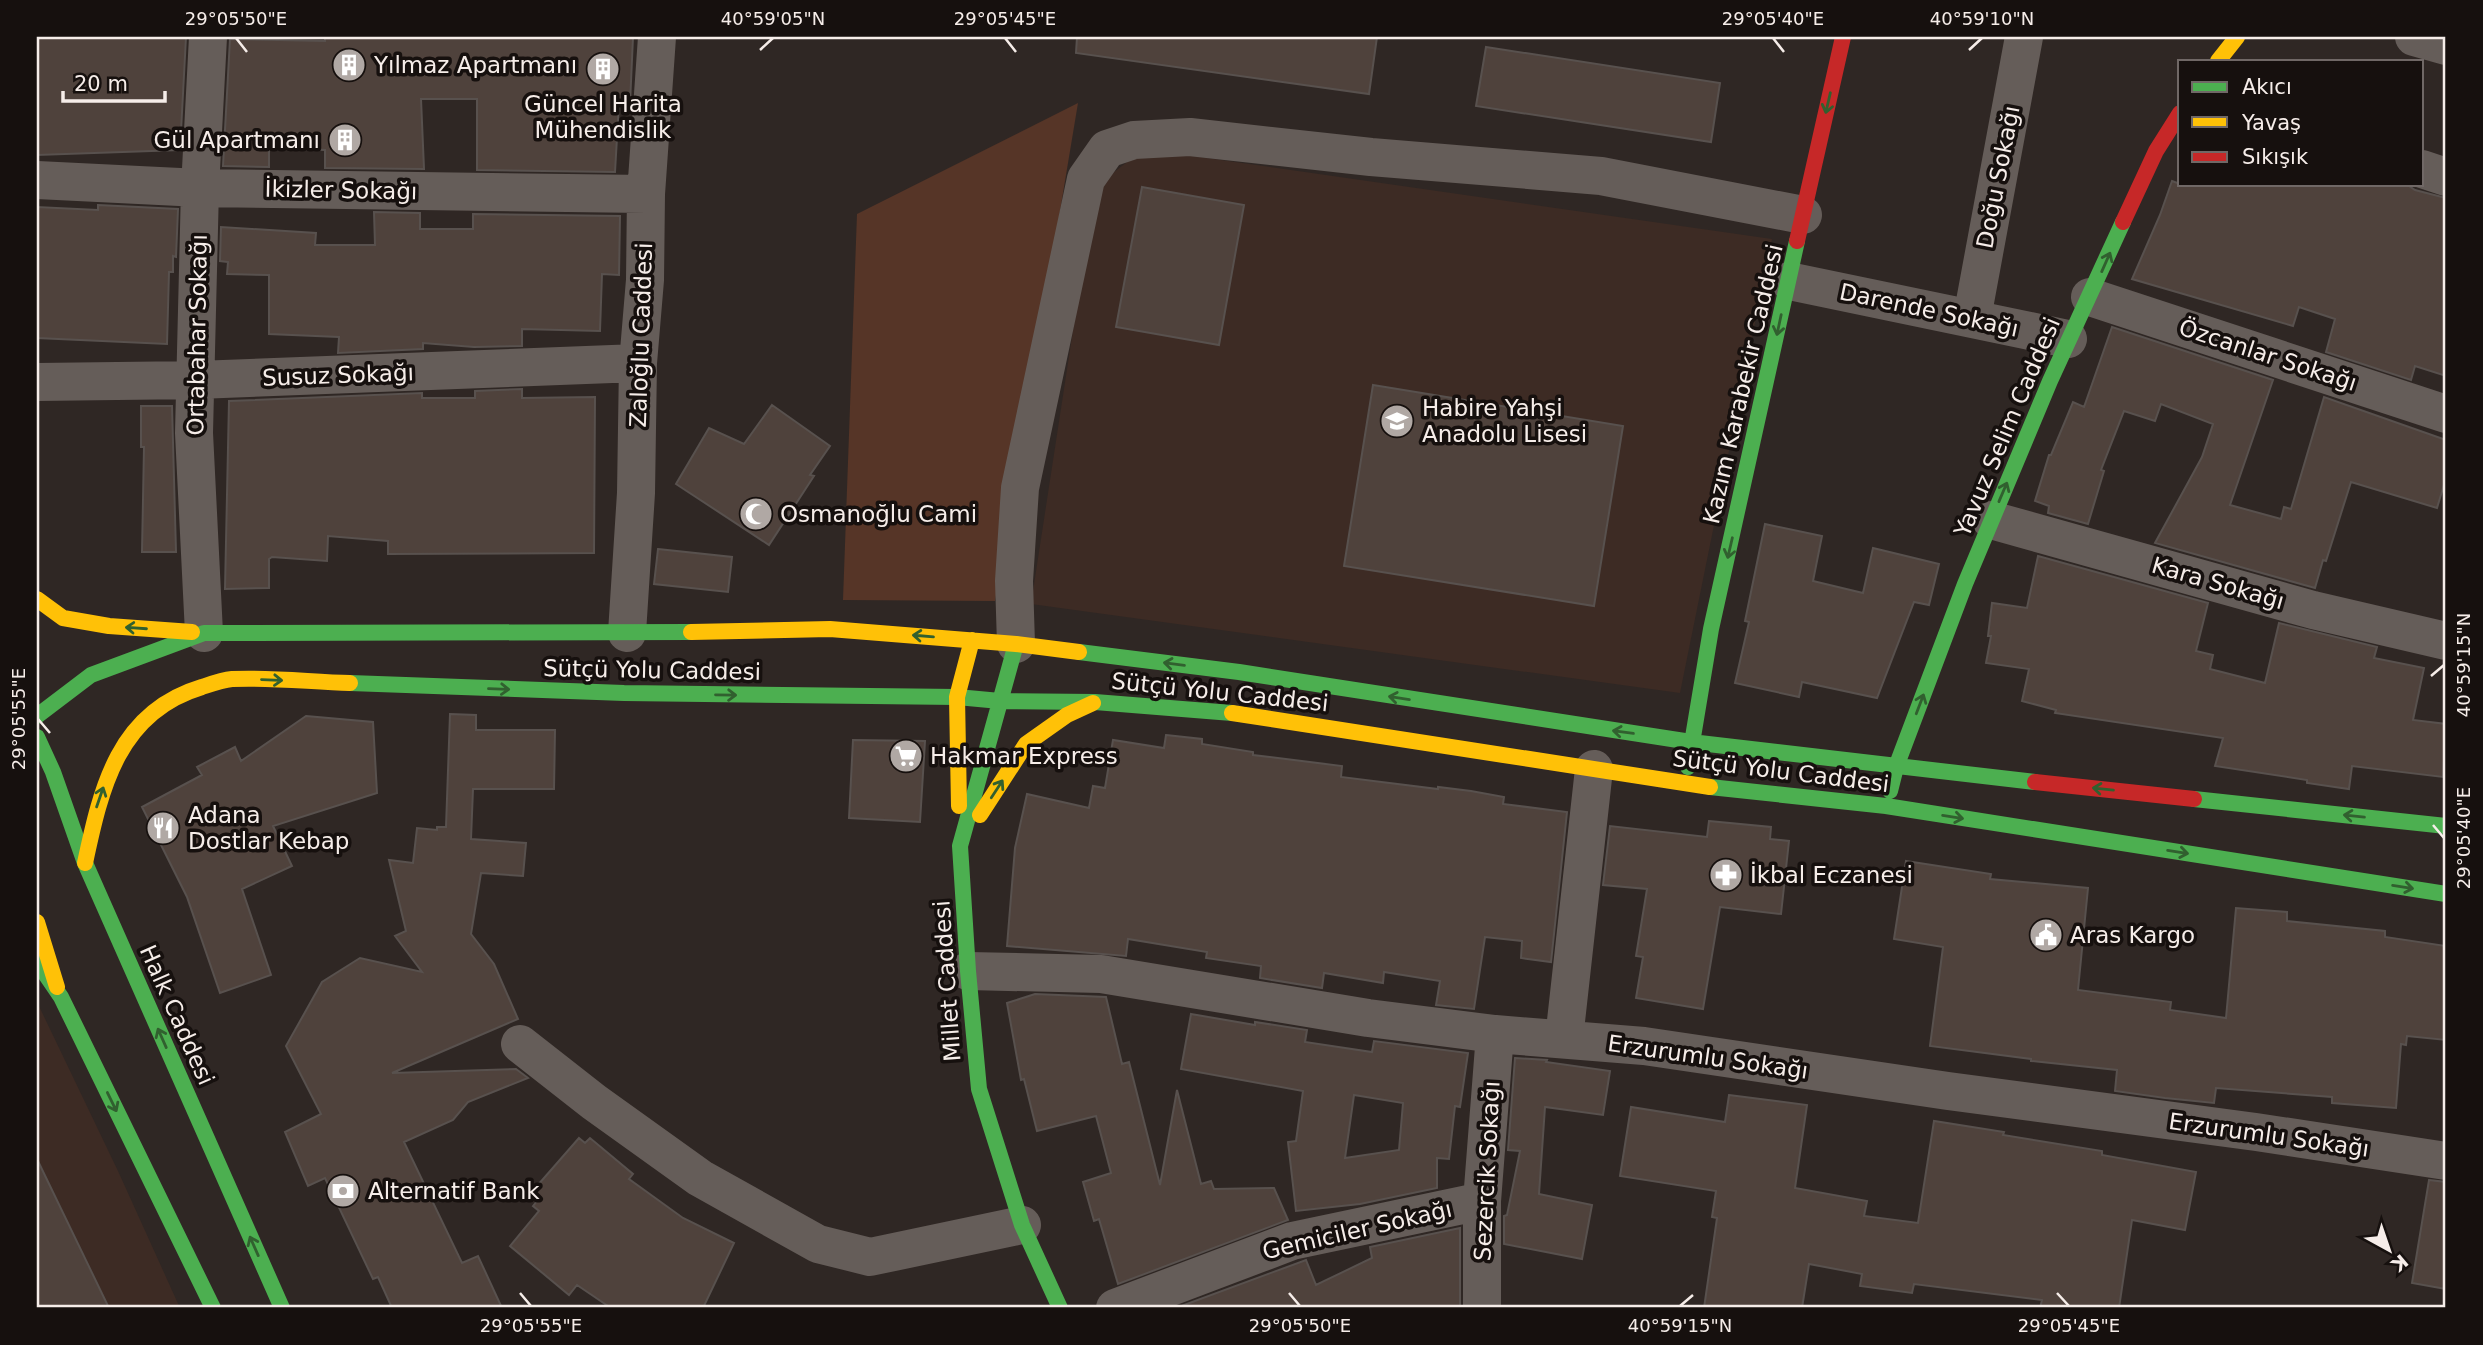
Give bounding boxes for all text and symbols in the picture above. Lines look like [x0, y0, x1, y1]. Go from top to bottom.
text: 29°05'50"E [185, 8, 287, 29]
text: 40°59'05"N [721, 8, 825, 29]
text: 29°05'45"E [954, 8, 1056, 29]
text: 29°05'40"E [1722, 8, 1824, 29]
text: 40°59'10"N [1930, 8, 2034, 29]
building icon: Yılmaz Apartmanı [330, 46, 368, 84]
building icon: Güncel Harita Mühendislik [584, 50, 622, 88]
place label: Yılmaz Apartmanı [373, 52, 577, 78]
scale bar [63, 60, 164, 104]
legend [2178, 60, 2424, 186]
text: 20 m [74, 72, 128, 96]
text: Akıcı [2242, 75, 2292, 99]
place label: Güncel Harita Mühendislik [524, 91, 682, 143]
one-way arrow [1821, 91, 1835, 114]
street label: Doğu Sokağı [1971, 103, 2025, 251]
text: Yavaş [2241, 111, 2301, 135]
building icon: Gül Apartmanı [326, 121, 364, 159]
place label: Gül Apartmanı [154, 127, 320, 153]
text: Sıkışık [2242, 145, 2309, 169]
street label: İkizler Sokağı [265, 175, 418, 204]
street label: Ortabahar Sokağı [182, 234, 212, 436]
street label: Zaloğlu Caddesi [625, 242, 657, 428]
street label: Kazım Karabekir Caddesi [1698, 242, 1788, 526]
one-way arrow [2100, 252, 2113, 273]
street label: Darende Sokağı [1837, 278, 2021, 342]
one-way arrow [1772, 313, 1785, 336]
street label: Yavuz Selim Caddesi [1949, 313, 2065, 541]
street label: Özcanlar Sokağı [2176, 313, 2360, 396]
street label: Susuz Sokağı [262, 359, 414, 391]
place label: Habire Yahşi Anadolu Lisesi [1422, 395, 1587, 447]
school or university icon: Habire Yahşi Anadolu Lisesi [1378, 402, 1416, 440]
one-way arrow [1997, 481, 2010, 503]
mosque icon: Osmanoğlu Cami [737, 495, 775, 533]
place label: Osmanoğlu Cami [780, 501, 977, 527]
one-way arrow [1722, 536, 1735, 558]
street label: Kara Sokağı [2149, 552, 2287, 614]
text: 40°59'15"N [2453, 613, 2474, 717]
one-way arrow [125, 621, 148, 634]
one-way arrow [912, 629, 935, 642]
street label: Sütçü Yolu Caddesi [543, 655, 761, 685]
one-way arrow [1163, 657, 1185, 670]
text: 29°05'55"E [8, 668, 29, 770]
street label: Sütçü Yolu Caddesi [1110, 668, 1330, 716]
one-way arrow [260, 674, 283, 687]
one-way arrow [487, 682, 510, 695]
one-way arrow [715, 688, 738, 701]
one-way arrow [1388, 691, 1411, 704]
one-way arrow [1915, 693, 1927, 715]
one-way arrow [1613, 725, 1635, 738]
supermarket icon: Hakmar Express [887, 737, 925, 775]
place label: Hakmar Express [930, 743, 1118, 769]
street label: Sütçü Yolu Caddesi [1671, 745, 1891, 797]
one-way arrow [990, 779, 1004, 799]
one-way arrow [2093, 783, 2115, 796]
one-way arrow [95, 786, 108, 808]
text: 29°05'40"E [2453, 787, 2474, 889]
place label: Adana Dostlar Kebap [188, 802, 349, 854]
restaurant icon: Adana Dostlar Kebap [144, 809, 182, 847]
one-way arrow [2343, 809, 2366, 822]
one-way arrow [1942, 811, 1964, 824]
one-way arrow [2166, 846, 2189, 859]
pharmacy icon: İkbal Eczanesi [1707, 856, 1745, 894]
place label: İkbal Eczanesi [1750, 861, 1913, 888]
one-way arrow [2391, 881, 2414, 894]
street label: Millet Caddesi [928, 900, 966, 1062]
public building icon: Aras Kargo [2027, 916, 2065, 954]
place label: Aras Kargo [2070, 922, 2195, 948]
street label: Halk Caddesi [135, 941, 219, 1089]
one-way arrow [155, 1027, 168, 1049]
street label: Erzurumlu Sokağı [1606, 1030, 1810, 1084]
street label: Sezercik Sokağı [1469, 1080, 1505, 1262]
one-way arrow [106, 1091, 120, 1112]
street label: Erzurumlu Sokağı [2167, 1108, 2371, 1162]
bank icon: Alternatif Bank [324, 1172, 362, 1210]
place label: Alternatif Bank [368, 1178, 540, 1204]
street label: Gemiciler Sokağı [1260, 1196, 1454, 1264]
north arrow [2354, 1216, 2424, 1286]
one-way arrow [247, 1236, 260, 1257]
text: K [2386, 1250, 2413, 1277]
text: 29°05'55"E [480, 1315, 582, 1336]
text: 29°05'50"E [1249, 1315, 1351, 1336]
text: 40°59'15"N [1628, 1315, 1732, 1336]
text: 29°05'45"E [2018, 1315, 2120, 1336]

